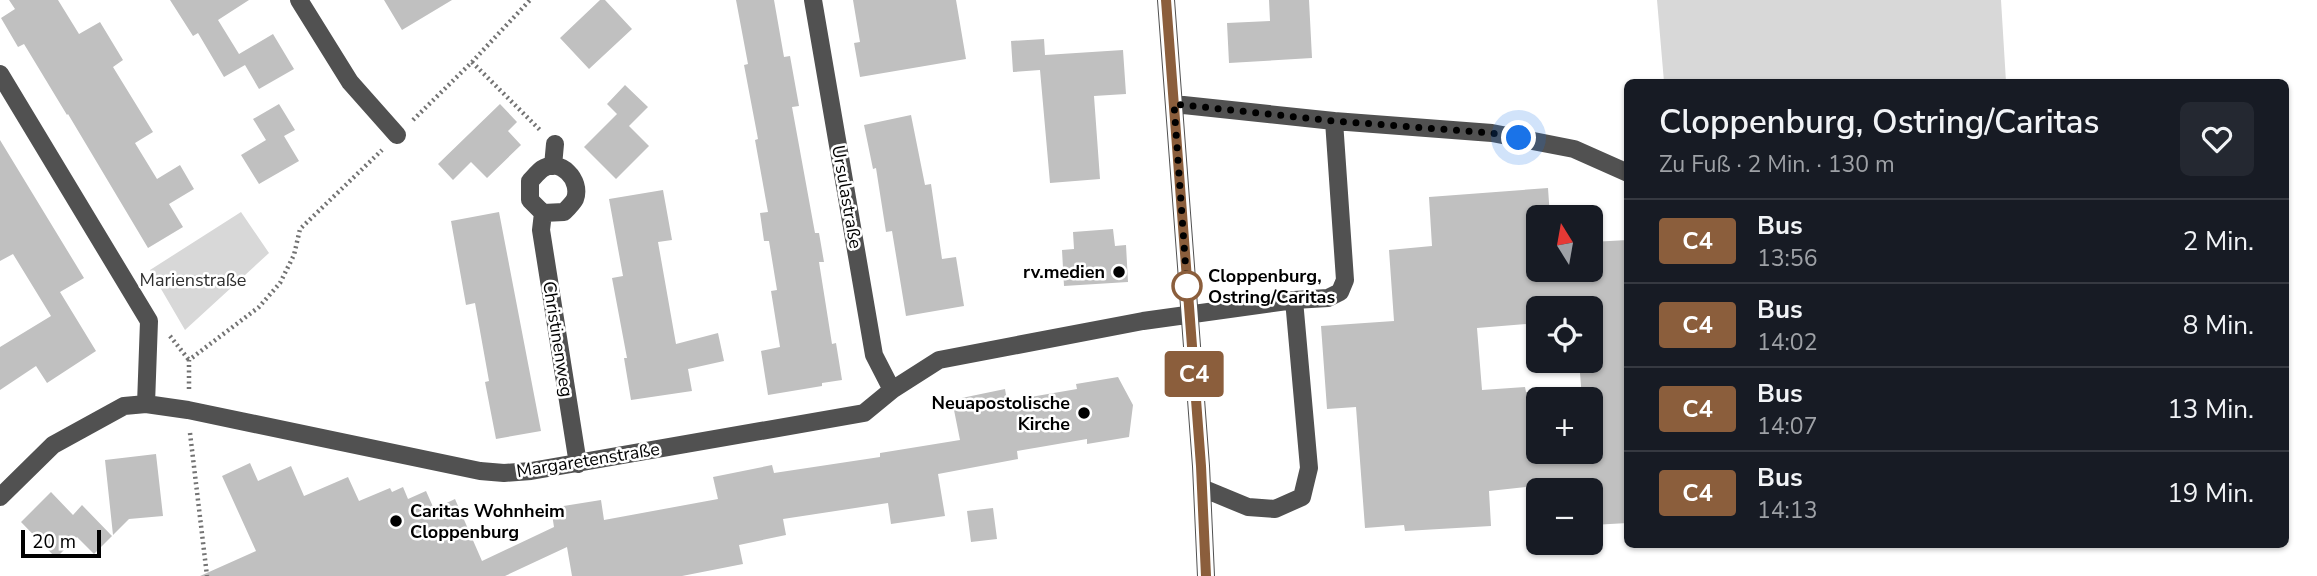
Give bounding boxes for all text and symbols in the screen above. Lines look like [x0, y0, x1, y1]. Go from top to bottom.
text: Cloppenburg, Ostring/Caritas [1659, 100, 2099, 145]
button: heart [2180, 102, 2254, 176]
your location [1501, 120, 1536, 155]
street label: Ursulastraße [826, 143, 868, 251]
text: Zu Fuß · 2 Min. · 130 m [1659, 149, 1895, 180]
north arrow [1526, 205, 1603, 282]
map controls [1526, 205, 1603, 555]
text: Bus [1757, 208, 1803, 243]
text: 2 Min. [2183, 224, 2254, 259]
text: C4 [1682, 225, 1713, 257]
text: 13:56 [1757, 243, 1817, 274]
place label: rv.medien [1023, 260, 1105, 284]
marker: rv.medien [1111, 264, 1127, 280]
place label: Cloppenburg, Ostring/Caritas [1208, 264, 1335, 309]
park label: Marienstraße [140, 268, 246, 292]
marker: Cloppenburg, Ostring/Caritas [1172, 271, 1202, 301]
street label: Christinenweg [537, 279, 579, 399]
text: Bus [1757, 292, 1803, 327]
button: locate [1526, 296, 1603, 373]
text: 8 Min. [2183, 308, 2254, 343]
text: C4 [1682, 309, 1713, 341]
text: 14:02 [1757, 327, 1817, 358]
line badge: C4 [1162, 351, 1226, 397]
text: C4 [1179, 358, 1209, 390]
text: Bus [1757, 376, 1803, 411]
button: + [1526, 387, 1603, 464]
place label: Neuapostolische Kirche [932, 391, 1070, 436]
text: 13 Min. [2167, 392, 2254, 427]
text: C4 [1682, 393, 1713, 425]
marker: Neuapostolische Kirche [1076, 405, 1092, 421]
text: 14:07 [1757, 411, 1817, 442]
street label: Margaretenstraße [515, 437, 661, 483]
text: Bus [1757, 460, 1803, 495]
text: 19 Min. [2167, 476, 2254, 511]
text: C4 [1682, 477, 1713, 509]
button: − [1526, 478, 1603, 555]
text: 14:13 [1757, 495, 1817, 526]
place label: Caritas Wohnheim Cloppenburg [410, 499, 565, 544]
marker: Caritas Wohnheim Cloppenburg [388, 513, 404, 529]
scale bar [21, 527, 102, 559]
text: 20 m [32, 529, 76, 555]

